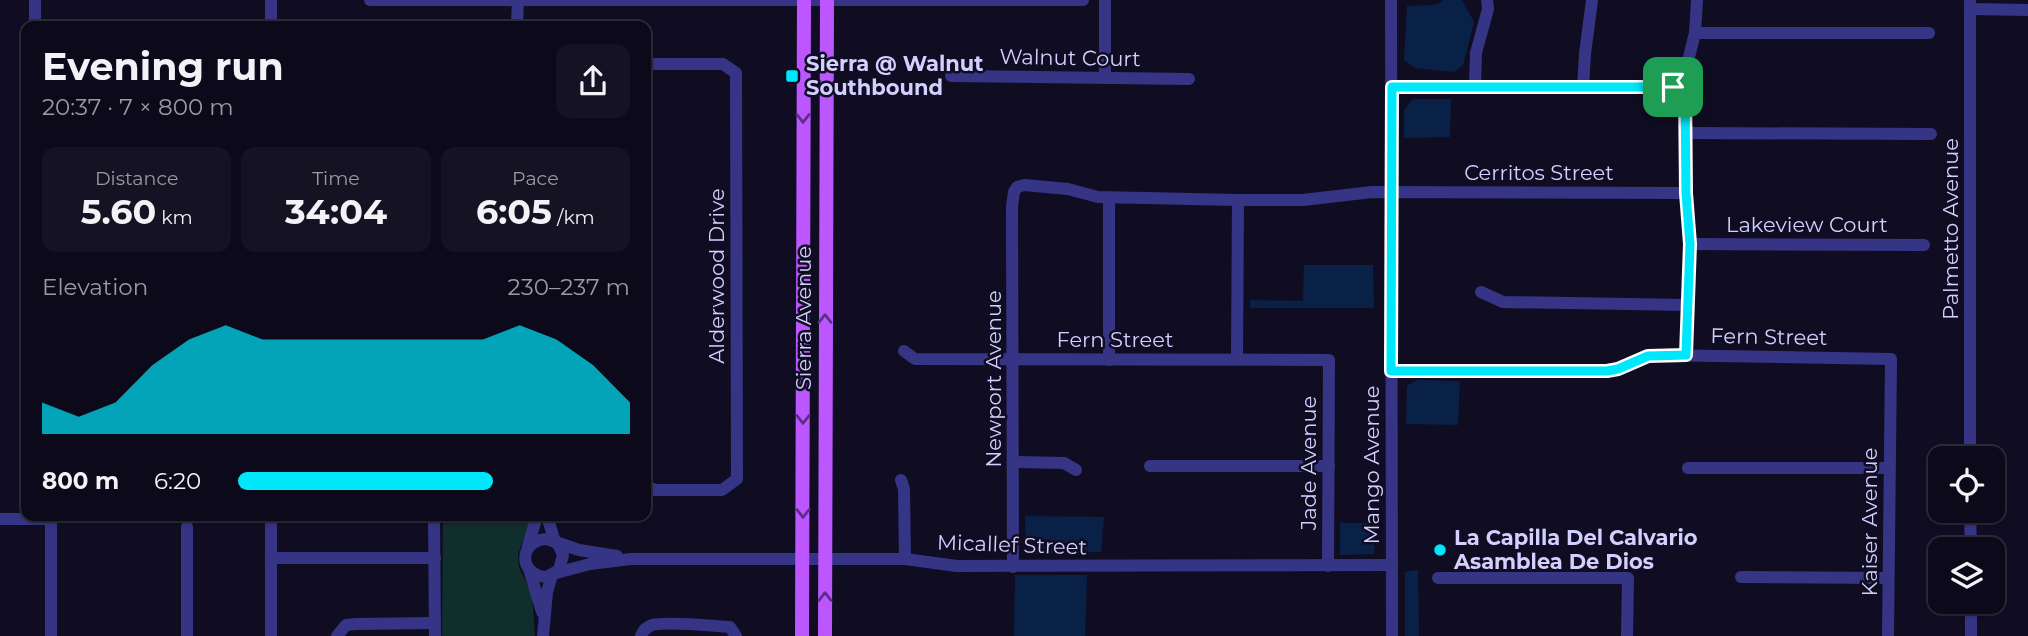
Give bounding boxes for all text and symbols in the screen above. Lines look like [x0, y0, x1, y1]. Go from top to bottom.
text: Evening run [42, 43, 284, 90]
button: share [556, 44, 630, 118]
street label: Walnut Court [999, 44, 1141, 71]
place label: Sierra @ Walnut Southbound [806, 51, 983, 100]
pin [1643, 57, 1703, 117]
marker: Sierra @ Walnut Southbound [784, 68, 800, 84]
icon: arrive [1654, 68, 1692, 106]
text: 20:37 · 7 × 800 m [42, 93, 234, 121]
one-way arrow [795, 113, 811, 124]
street label: Palmetto Avenue [1938, 138, 1963, 320]
street label: Cerritos Street [1464, 160, 1614, 185]
text: Distance [95, 167, 178, 190]
text: Time [312, 167, 360, 190]
text: Pace [512, 167, 559, 190]
street label: Alderwood Drive [704, 188, 729, 364]
text: 5.60 [81, 190, 156, 233]
text: 34:04 [285, 190, 387, 233]
text: 6:05 [476, 190, 552, 233]
text: km [156, 206, 193, 229]
text: /km [552, 206, 595, 229]
street label: Lakeview Court [1726, 212, 1888, 237]
street label: Sierra Avenue [791, 246, 816, 390]
text: Elevation [42, 273, 148, 301]
text: 230–237 m [508, 273, 630, 301]
street label: Newport Avenue [981, 290, 1006, 468]
one-way arrow [817, 313, 833, 324]
street label: Fern Street [1710, 323, 1828, 350]
street label: Fern Street [1056, 327, 1174, 352]
street label: Mango Avenue [1359, 386, 1384, 544]
street label: Jade Avenue [1296, 396, 1321, 531]
one-way arrow [795, 414, 811, 425]
map controls [1928, 446, 2005, 614]
button: locate [1928, 446, 2005, 523]
street label: Kaiser Avenue [1857, 448, 1882, 596]
text: 800 m [42, 467, 119, 495]
text: 6:20 [154, 467, 201, 495]
one-way arrow [795, 508, 811, 518]
place label: La Capilla Del Calvario Asamblea De Dios [1453, 525, 1698, 574]
street label: Micallef Street [937, 529, 1087, 560]
button: layers [1928, 537, 2005, 614]
marker: La Capilla Del Calvario Asamblea De Dios [1432, 542, 1448, 558]
one-way arrow [817, 592, 833, 602]

